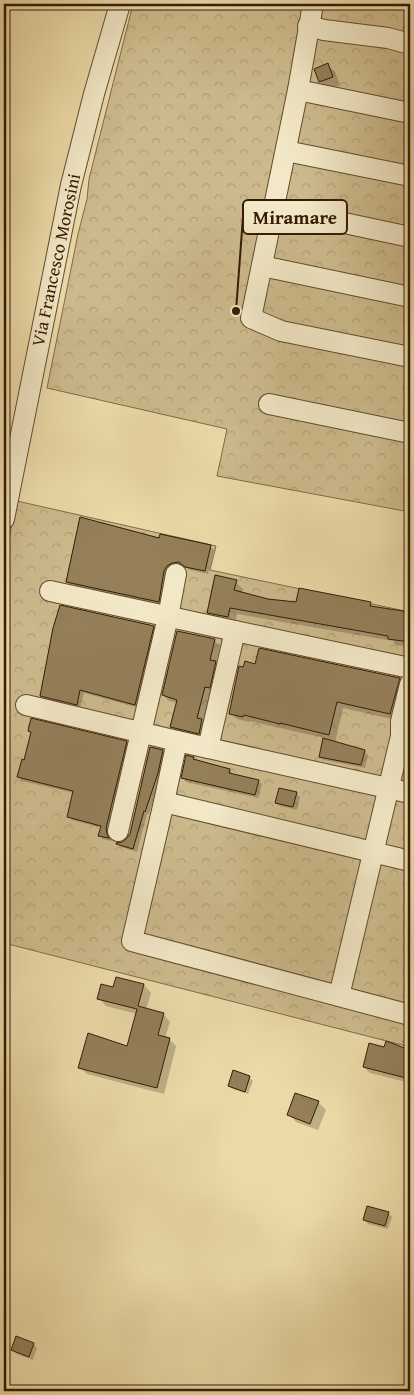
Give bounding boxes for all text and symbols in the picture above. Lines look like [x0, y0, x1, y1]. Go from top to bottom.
street label: Via Francesco Morosini [24, 171, 87, 349]
callout: Miramare [243, 200, 347, 234]
text: Miramare [253, 203, 337, 231]

